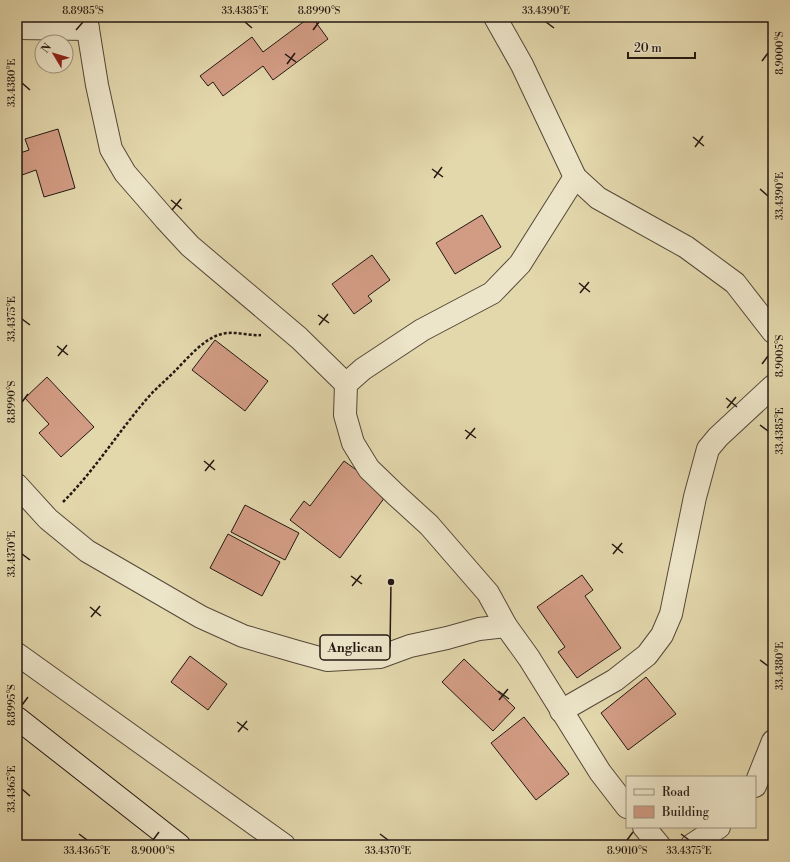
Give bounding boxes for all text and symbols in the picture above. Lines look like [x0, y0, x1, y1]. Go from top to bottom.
text: 8.8985°S [62, 5, 104, 17]
text: 33.4385°E [222, 5, 269, 17]
text: 8.8990°S [298, 5, 341, 17]
text: 33.4390°E [522, 5, 570, 17]
text: 8.9000°S [774, 31, 786, 75]
north arrow [34, 34, 74, 74]
scale bar [628, 34, 695, 60]
text: N [39, 40, 55, 56]
text: 20 m [634, 41, 662, 56]
text: 33.4380°E [6, 59, 18, 107]
text: 33.4390°E [774, 172, 786, 220]
text: 33.4375°E [6, 296, 18, 342]
text: 8.9005°S [774, 334, 786, 377]
text: 8.8990°S [6, 380, 18, 423]
text: 33.4385°E [774, 407, 786, 454]
text: 33.4370°E [6, 531, 18, 577]
callout: Anglican [320, 635, 390, 660]
text: Anglican [327, 640, 382, 656]
text: 33.4380°E [774, 642, 786, 690]
text: 8.8995°S [6, 684, 18, 726]
text: 33.4365°E [6, 765, 18, 812]
legend [626, 776, 756, 828]
text: Road [662, 785, 690, 800]
text: Building [661, 805, 710, 820]
text: 33.4365°E [64, 845, 111, 857]
text: 8.9000°S [131, 845, 175, 857]
text: 33.4370°E [365, 845, 411, 857]
text: 8.9010°S [607, 845, 648, 857]
text: 33.4375°E [666, 845, 712, 857]

